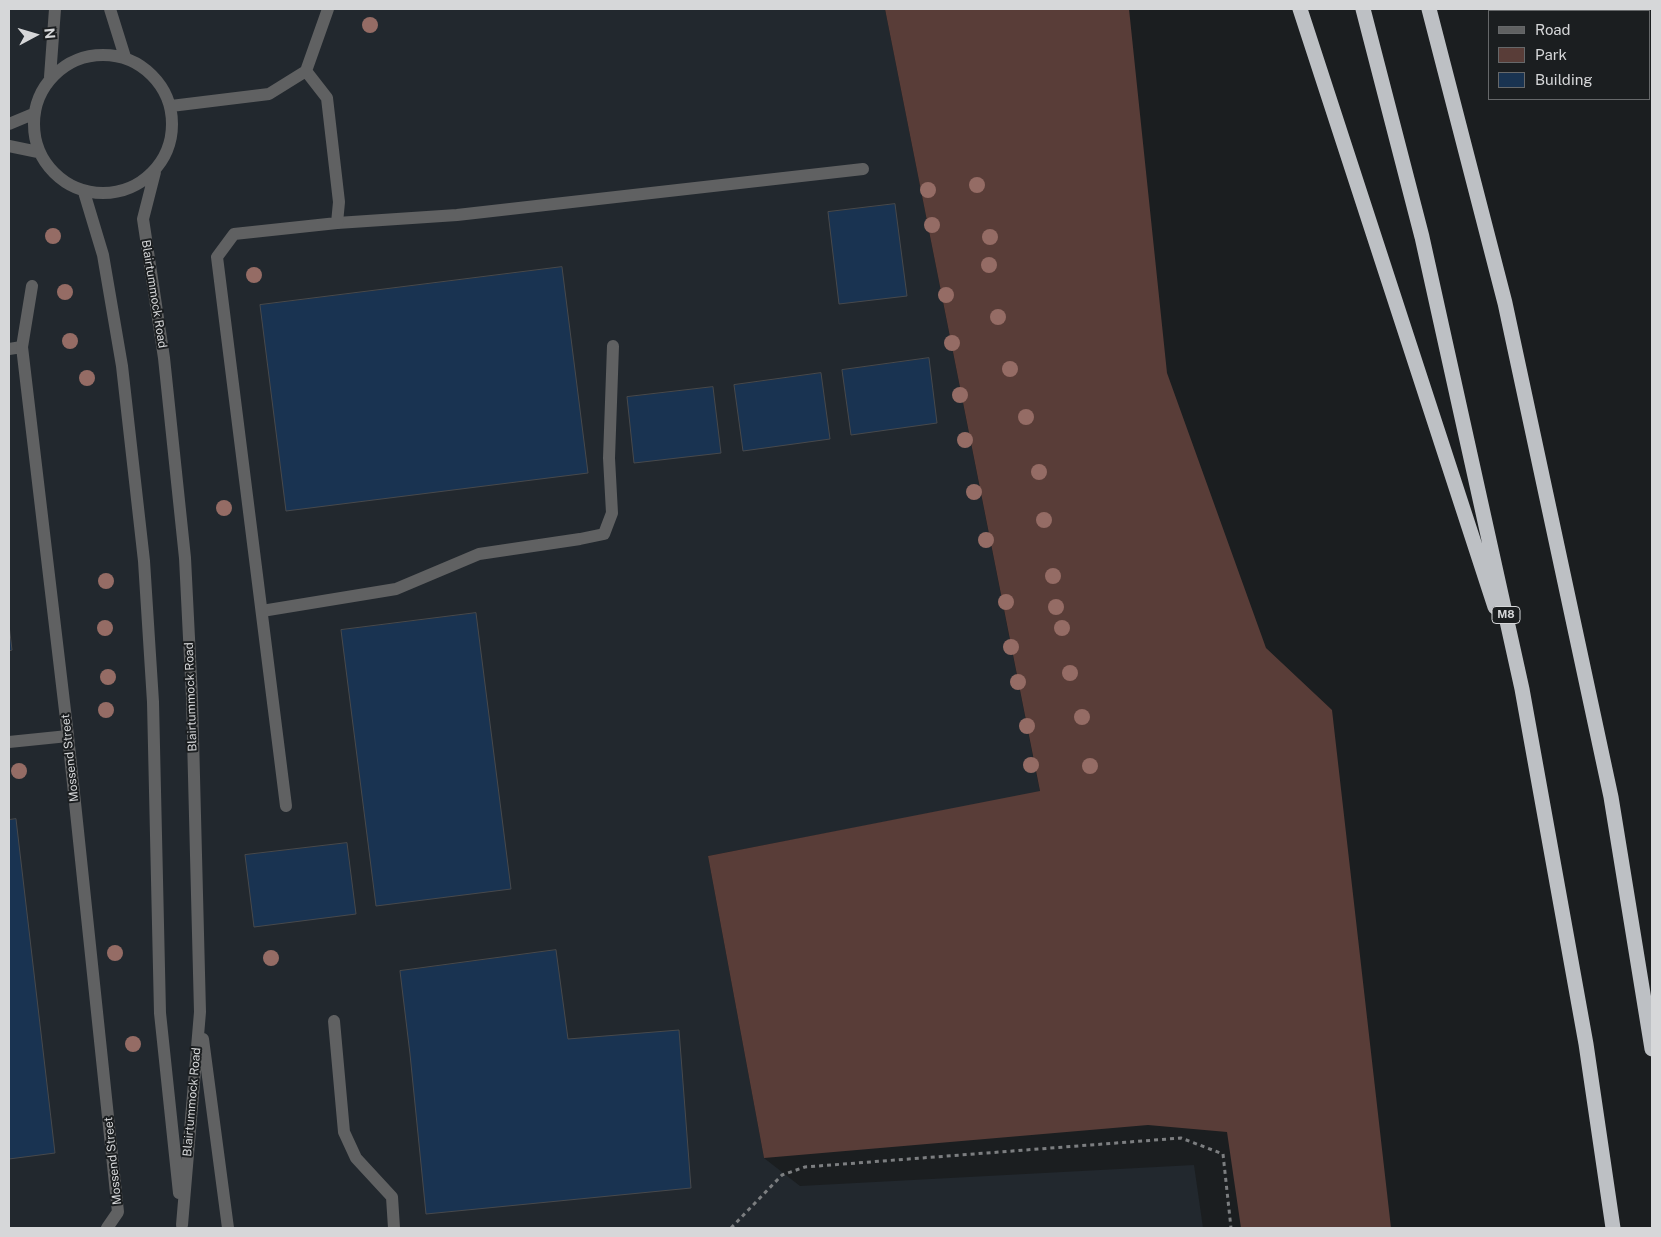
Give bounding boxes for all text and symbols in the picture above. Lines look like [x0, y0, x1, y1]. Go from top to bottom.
north arrow [10, 10, 60, 60]
legend [1488, 10, 1651, 100]
text: Road [1535, 21, 1571, 38]
text: N [41, 27, 58, 40]
text: Park [1535, 46, 1567, 63]
text: Building [1535, 71, 1593, 88]
street label: Blairtummock Road [138, 239, 170, 349]
road number: M8 [1492, 606, 1520, 624]
street label: Blairtummock Road [182, 642, 200, 752]
street label: Mossend Street [58, 713, 82, 803]
street label: Blairtummock Road [180, 1047, 204, 1157]
street label: Mossend Street [101, 1116, 125, 1206]

